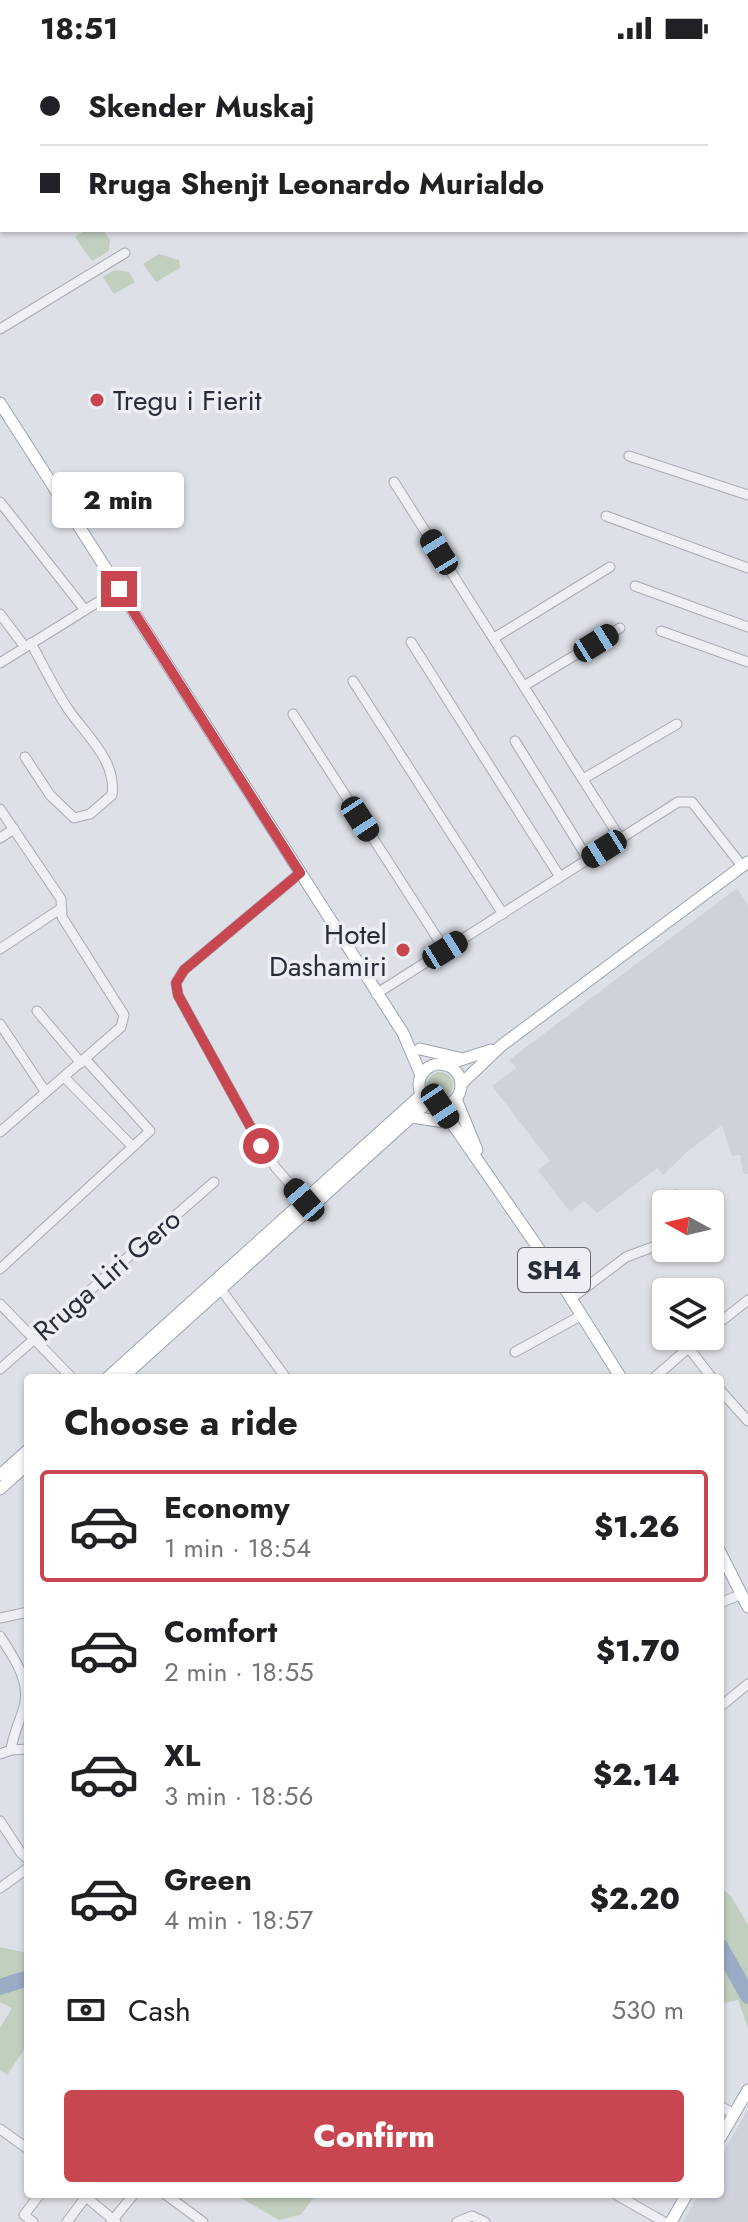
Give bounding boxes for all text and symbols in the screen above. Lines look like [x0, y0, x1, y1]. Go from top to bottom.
text: 18:51 [40, 7, 118, 50]
text: Skender Muskaj [88, 85, 314, 128]
text: Rruga Shenjt Leonardo Murialdo [88, 162, 544, 205]
place label: Tregu i Fierit [113, 380, 262, 421]
marker: Tregu i Fierit [88, 391, 106, 409]
callout: 2 min [53, 473, 185, 529]
text: 2 min [83, 481, 153, 519]
car [416, 525, 462, 579]
route end [101, 571, 137, 607]
car [569, 620, 623, 666]
car [337, 792, 383, 846]
car [577, 826, 631, 872]
place label: Hotel Dashamiri [269, 914, 387, 987]
car [418, 927, 472, 973]
marker: Hotel Dashamiri [394, 941, 412, 959]
car [417, 1079, 463, 1133]
route start [243, 1128, 279, 1164]
car [279, 1174, 329, 1226]
north arrow [652, 1190, 724, 1262]
map controls [652, 1190, 724, 1350]
street label: Rruga Liri Gero [24, 1199, 190, 1351]
road number: SH4 [518, 1248, 590, 1292]
button: layers [652, 1278, 724, 1350]
text: Choose a ride [64, 1396, 298, 1448]
text: Economy [164, 1486, 290, 1529]
icon: car [68, 1490, 140, 1562]
text: $1.26 [594, 1505, 680, 1548]
text: 1 min · 18:54 [164, 1529, 311, 1567]
text: Comfort [164, 1610, 277, 1653]
icon: car [68, 1614, 140, 1686]
text: $1.70 [596, 1629, 680, 1672]
text: 2 min · 18:55 [164, 1653, 314, 1691]
text: XL [164, 1734, 200, 1777]
icon: car [68, 1738, 140, 1810]
text: $2.14 [593, 1753, 680, 1796]
text: 3 min · 18:56 [164, 1777, 313, 1815]
text: Green [164, 1858, 252, 1901]
icon: car [68, 1862, 140, 1934]
text: $2.20 [590, 1877, 680, 1920]
text: 4 min · 18:57 [164, 1901, 313, 1939]
icon: cash [64, 1988, 108, 2032]
text: Cash [128, 1989, 191, 2032]
text: 530 m [611, 1991, 684, 2029]
button: Confirm [64, 2090, 684, 2182]

